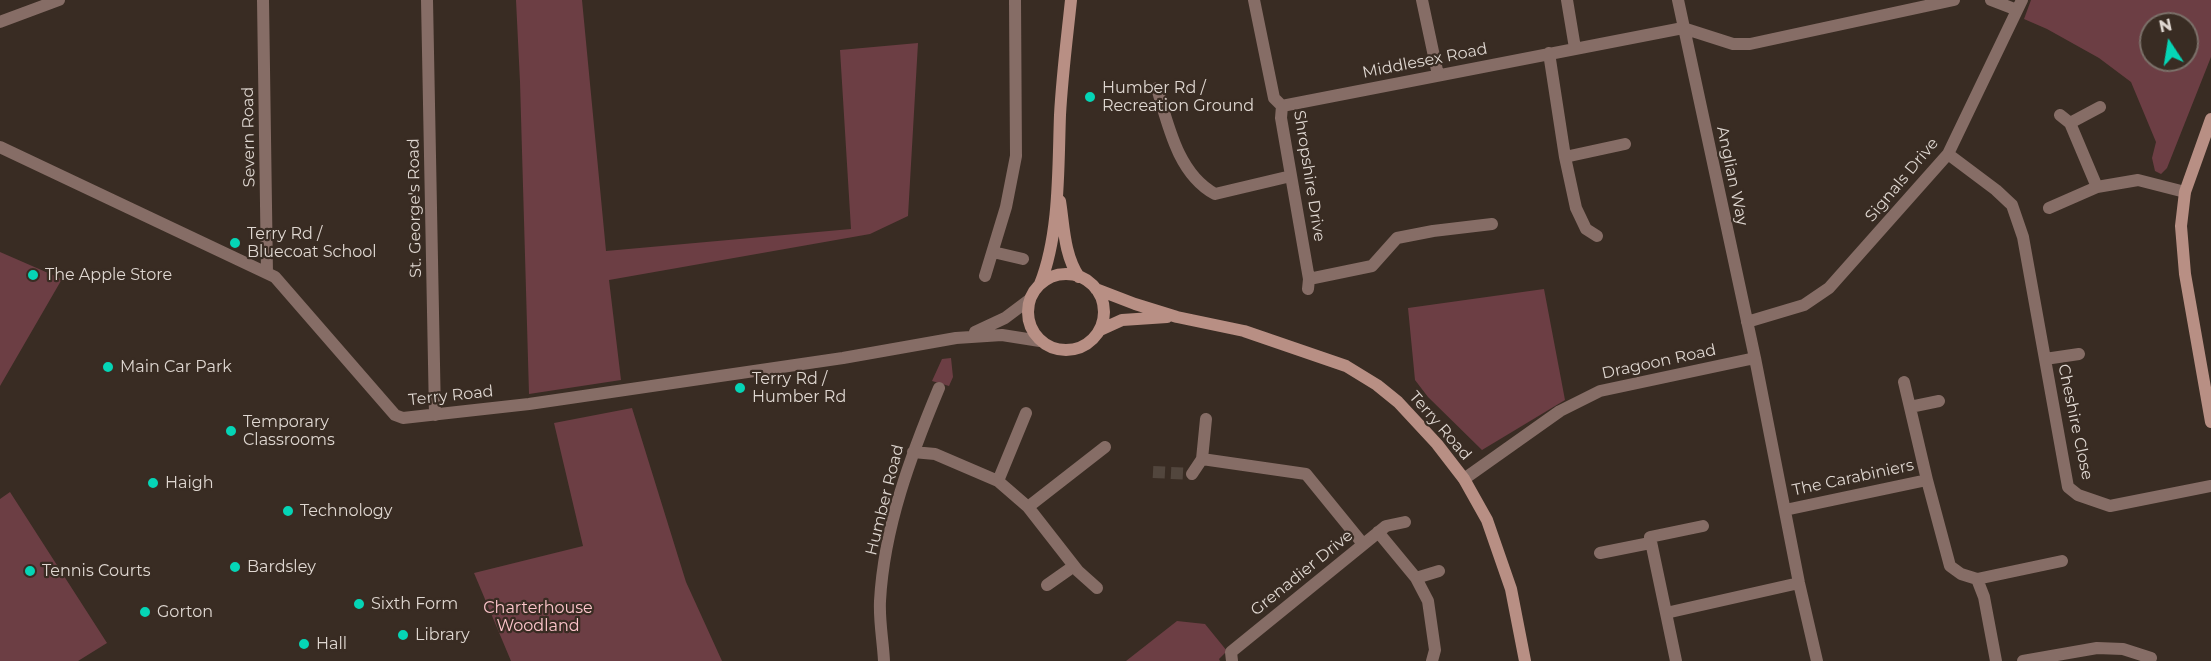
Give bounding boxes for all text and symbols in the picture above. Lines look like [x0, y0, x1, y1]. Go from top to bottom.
north arrow [2139, 12, 2199, 72]
text: N [2157, 15, 2174, 36]
street label: Middlesex Road [1361, 39, 1489, 83]
place label: Humber Rd / Recreation Ground [1102, 78, 1254, 116]
street label: Severn Road [239, 87, 259, 187]
marker: Humber Rd / Recreation Ground [1083, 90, 1097, 104]
street label: Shropshire Drive [1289, 109, 1329, 243]
street label: Anglian Way [1712, 125, 1752, 227]
street label: Signals Drive [1861, 134, 1943, 226]
street label: St. George's Road [404, 138, 426, 278]
place label: Terry Rd / Bluecoat School [247, 224, 377, 262]
marker: Terry Rd / Bluecoat School [228, 236, 242, 250]
place label: The Apple Store [45, 265, 172, 285]
marker: The Apple Store [26, 268, 40, 282]
street label: Dragoon Road [1600, 341, 1718, 383]
place label: Main Car Park [120, 357, 232, 377]
marker: Main Car Park [101, 360, 115, 374]
street label: Cheshire Close [2053, 362, 2097, 482]
place label: Terry Rd / Humber Rd [752, 369, 846, 407]
marker: Terry Rd / Humber Rd [733, 381, 747, 395]
street label: Terry Road [408, 382, 494, 410]
street label: Terry Road [1405, 388, 1475, 464]
place label: Temporary Classrooms [243, 412, 335, 450]
marker: Temporary Classrooms [224, 424, 238, 438]
street label: Humber Road [862, 443, 908, 557]
street label: The Carabiniers [1790, 456, 1916, 500]
place label: Haigh [165, 473, 214, 493]
marker: Haigh [146, 476, 160, 490]
place label: Technology [300, 501, 392, 521]
marker: Technology [281, 504, 295, 518]
street label: Grenadier Drive [1247, 526, 1357, 620]
place label: Bardsley [247, 557, 316, 577]
marker: Bardsley [228, 560, 242, 574]
place label: Tennis Courts [42, 561, 151, 581]
marker: Tennis Courts [23, 564, 37, 578]
place label: Sixth Form [371, 594, 458, 614]
marker: Sixth Form [352, 597, 366, 611]
park label: Charterhouse Woodland [483, 598, 593, 636]
place label: Gorton [157, 602, 213, 622]
marker: Gorton [138, 605, 152, 619]
place label: Library [415, 625, 470, 645]
marker: Library [396, 628, 410, 642]
place label: Hall [316, 634, 347, 654]
marker: Hall [297, 637, 311, 651]

